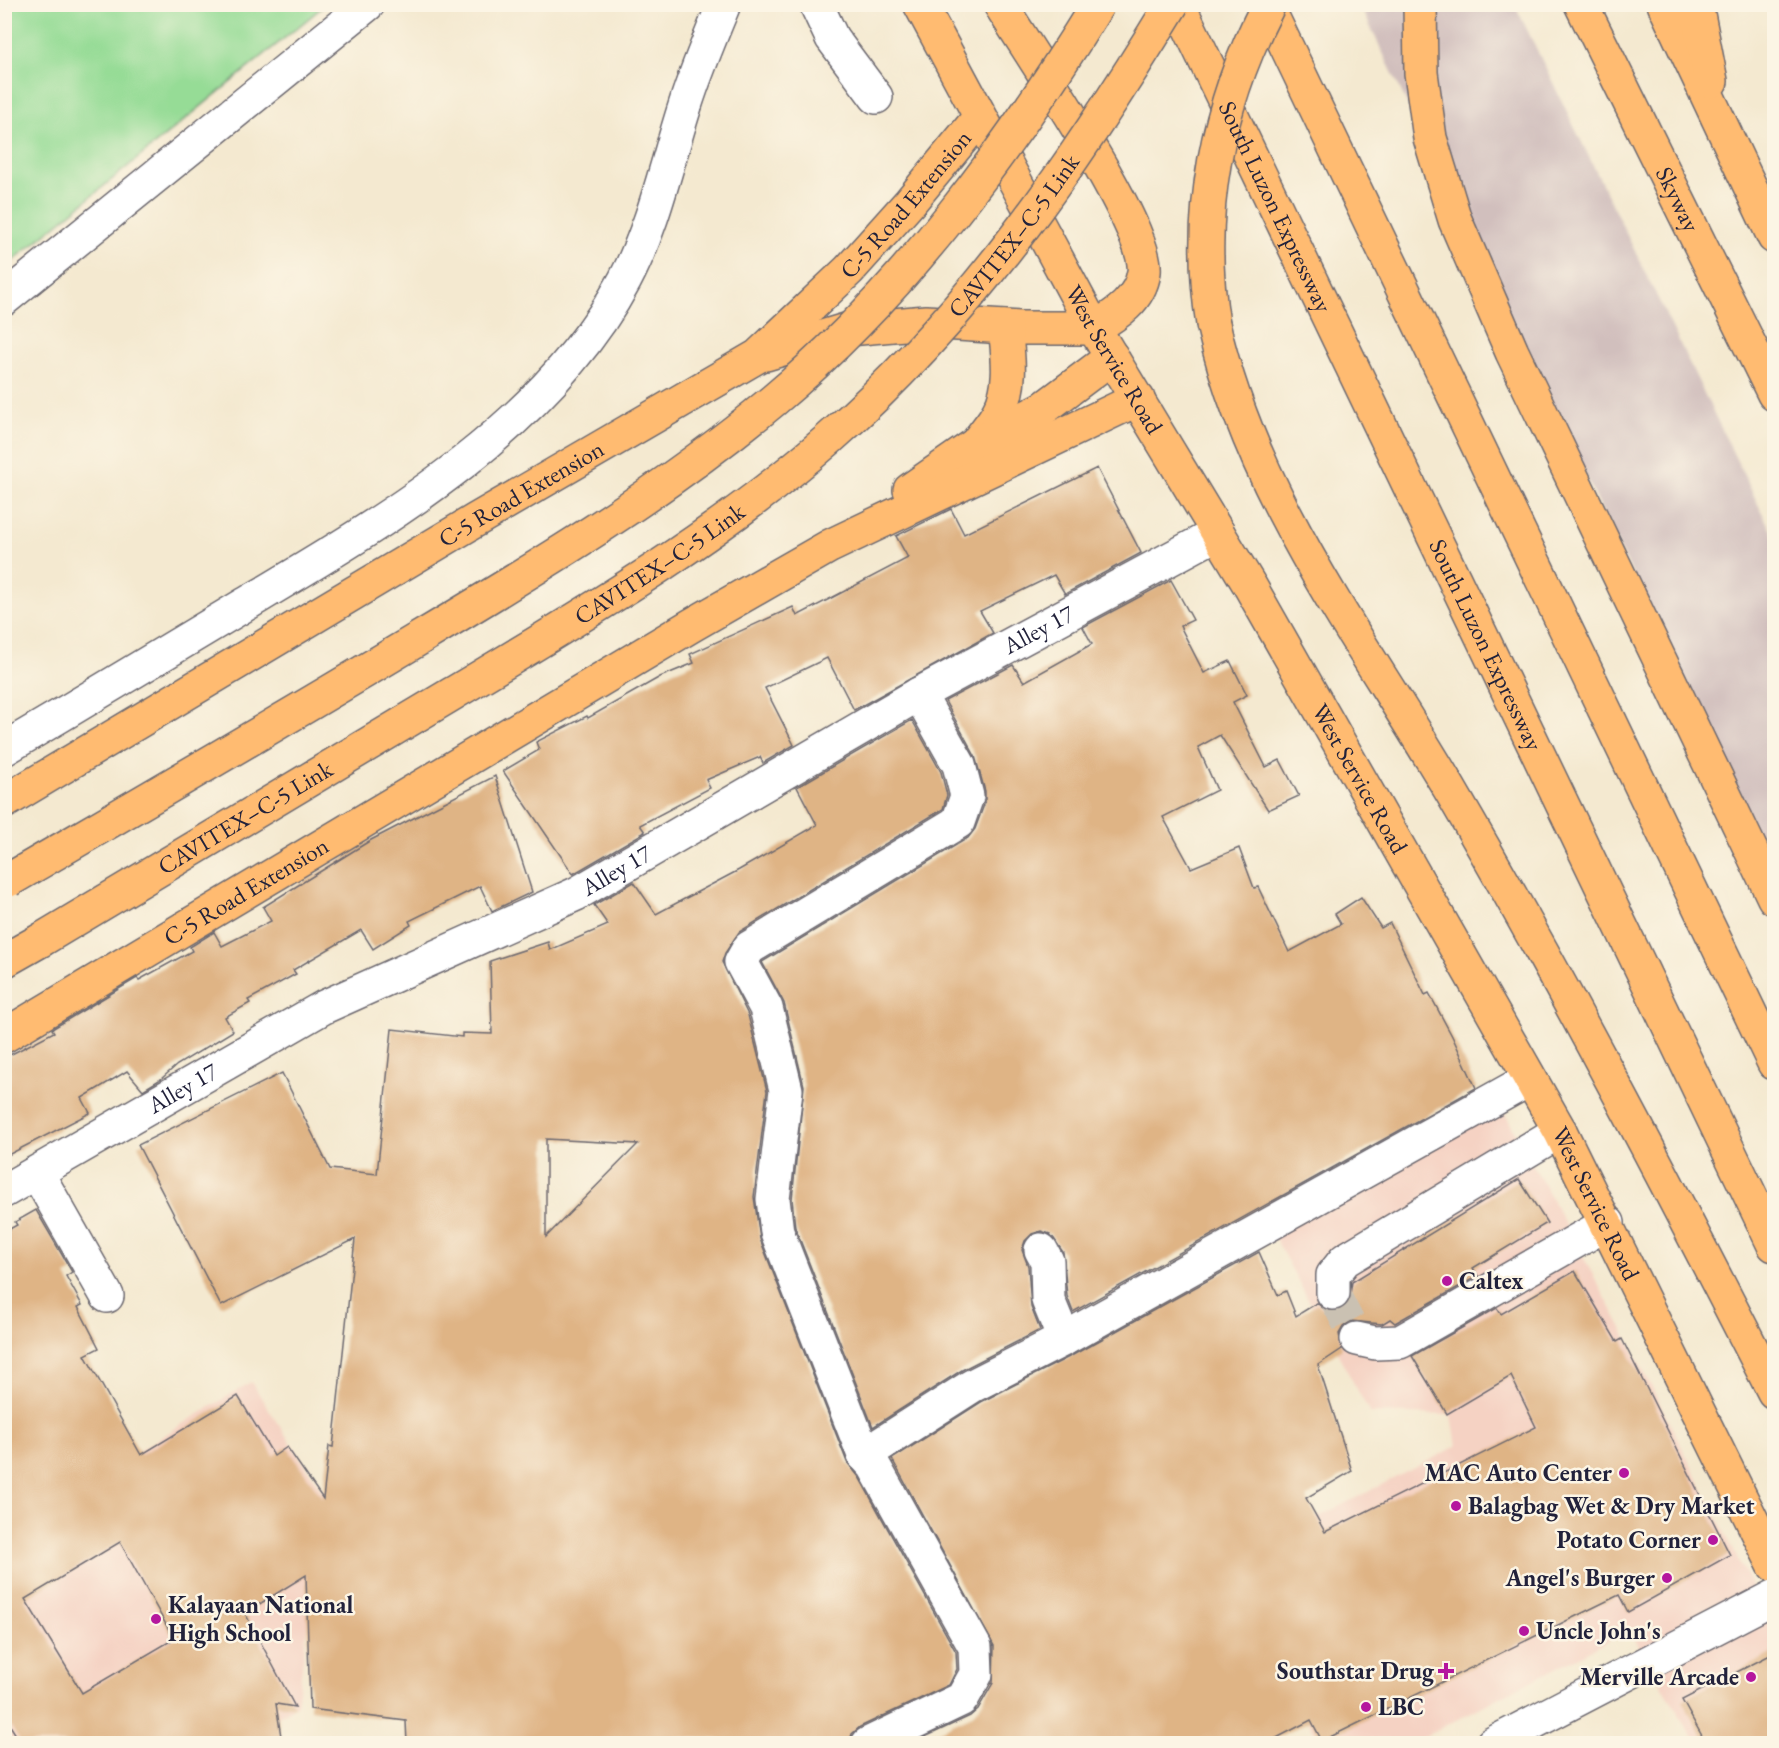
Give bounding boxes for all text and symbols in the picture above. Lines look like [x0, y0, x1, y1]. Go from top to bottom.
street label: South Luzon Expressway [1212, 96, 1340, 318]
street label: C-5 Road Extension [833, 123, 978, 285]
street label: CAVITEX–C-5 Link [941, 147, 1086, 324]
street label: Skyway [1649, 161, 1708, 237]
street label: West Service Road [1059, 279, 1171, 440]
street label: C-5 Road Extension [432, 433, 610, 554]
street label: CAVITEX–C-5 Link [568, 495, 751, 631]
street label: South Luzon Expressway [1422, 534, 1550, 756]
street label: Alley 17 [997, 597, 1079, 661]
street label: West Service Road [1305, 698, 1415, 860]
street label: CAVITEX–C-5 Link [152, 753, 339, 882]
street label: C-5 Road Extension [158, 830, 334, 952]
street label: Alley 17 [575, 837, 657, 903]
street label: Alley 17 [141, 1055, 223, 1121]
street label: West Service Road [1545, 1121, 1648, 1286]
place label: Caltex [1459, 1265, 1523, 1296]
marker: Caltex [1440, 1274, 1454, 1288]
place label: MAC Auto Center [1424, 1457, 1612, 1488]
marker: MAC Auto Center [1617, 1466, 1631, 1480]
place label: Balagbag Wet & Dry Market [1468, 1490, 1754, 1522]
marker: Balagbag Wet & Dry Market [1449, 1499, 1463, 1513]
place label: Potato Corner [1556, 1524, 1701, 1555]
marker: Potato Corner [1706, 1533, 1720, 1547]
place label: Angel's Burger [1505, 1562, 1655, 1594]
marker: Angel's Burger [1660, 1571, 1674, 1585]
place label: Kalayaan National High School [168, 1589, 354, 1649]
marker: Kalayaan National High School [149, 1612, 163, 1626]
place label: Uncle John's [1536, 1615, 1661, 1646]
marker: Uncle John's [1517, 1624, 1531, 1638]
place label: Southstar Drug [1277, 1655, 1435, 1687]
place label: Merville Arcade [1580, 1661, 1739, 1692]
marker: Southstar Drug [1439, 1664, 1453, 1678]
marker: Merville Arcade [1744, 1670, 1758, 1684]
place label: LBC [1378, 1691, 1424, 1722]
marker: LBC [1359, 1700, 1373, 1714]

